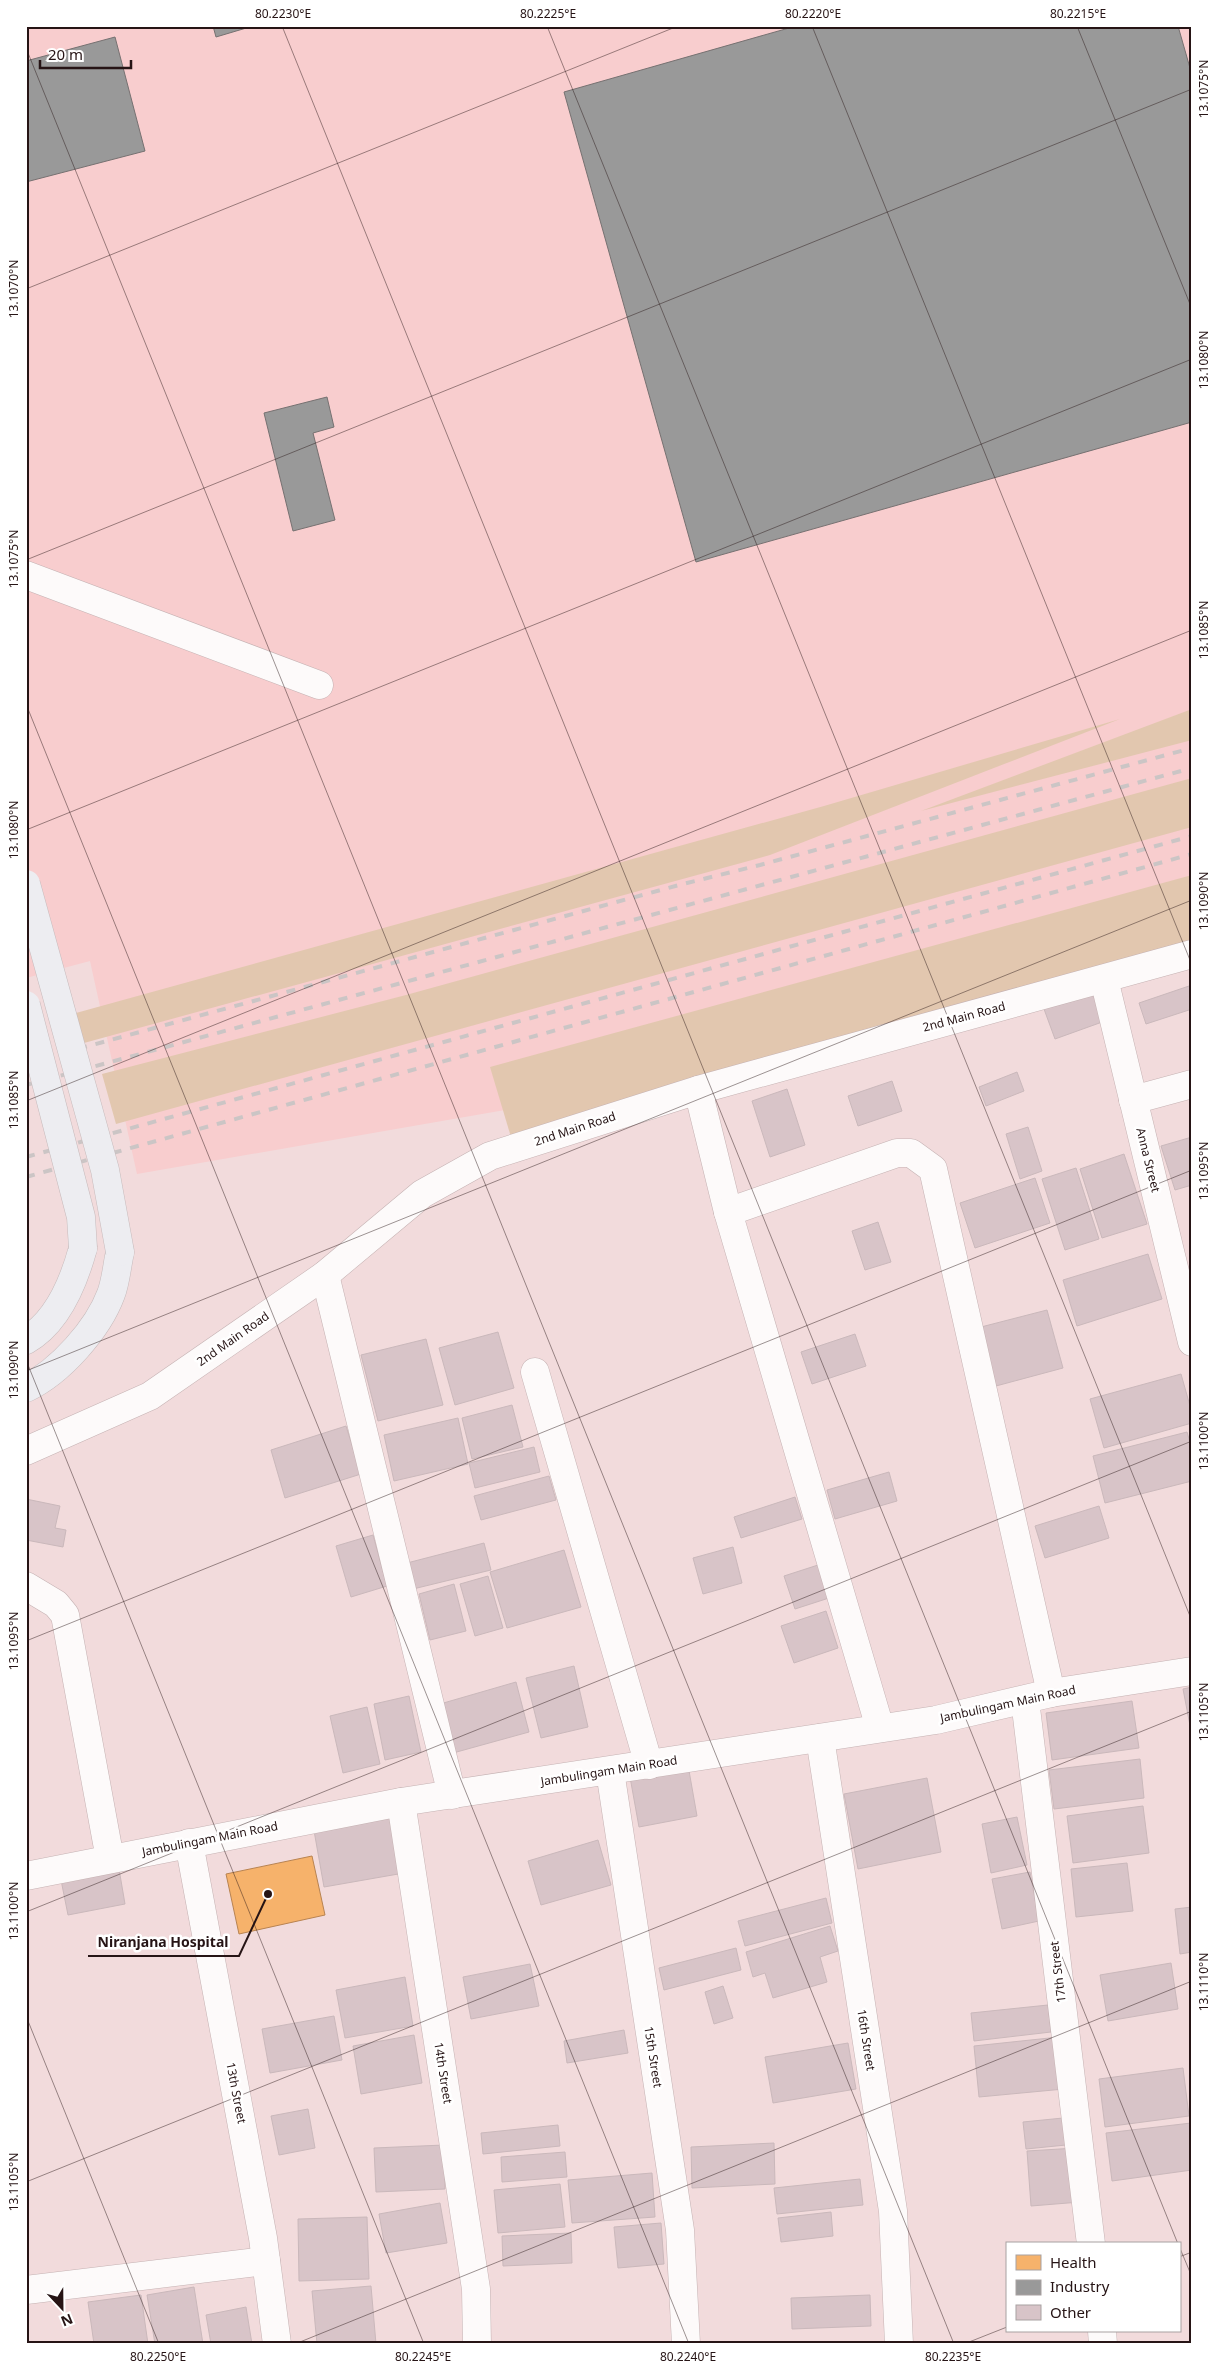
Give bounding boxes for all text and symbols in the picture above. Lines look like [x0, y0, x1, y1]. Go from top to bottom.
text: 80.2230°E [255, 5, 311, 22]
text: 80.2225°E [520, 5, 576, 22]
text: 80.2220°E [785, 5, 841, 22]
text: 80.2215°E [1050, 5, 1106, 22]
scale bar [40, 38, 131, 70]
text: 20 m [48, 44, 83, 64]
text: 13.1075°N [1195, 60, 1212, 118]
text: 13.1070°N [5, 260, 22, 318]
text: 13.1080°N [1195, 331, 1212, 389]
text: 13.1075°N [5, 530, 22, 588]
text: 13.1085°N [1195, 601, 1212, 659]
text: 13.1080°N [5, 801, 22, 859]
text: 13.1090°N [1195, 872, 1212, 930]
street label: 2nd Main Road [921, 997, 1007, 1036]
text: 13.1085°N [5, 1071, 22, 1129]
street label: 2nd Main Road [532, 1107, 618, 1150]
street label: Anna Street [1132, 1126, 1165, 1195]
text: 13.1095°N [1195, 1142, 1212, 1200]
street label: 2nd Main Road [193, 1307, 272, 1370]
text: 13.1090°N [5, 1341, 22, 1399]
text: 13.1100°N [1195, 1412, 1212, 1470]
text: 13.1095°N [5, 1612, 22, 1670]
street label: Jambulingam Main Road [938, 1681, 1077, 1726]
text: 13.1105°N [1195, 1683, 1212, 1741]
street label: Jambulingam Main Road [538, 1751, 678, 1790]
street label: Jambulingam Main Road [139, 1817, 279, 1860]
text: 13.1100°N [5, 1882, 22, 1940]
callout: Niranjana Hospital [88, 1927, 239, 1956]
text: Niranjana Hospital [98, 1932, 228, 1951]
street label: 17th Street [1045, 1940, 1070, 2004]
text: 13.1110°N [1195, 1953, 1212, 2011]
street label: 16th Street [853, 2008, 880, 2073]
street label: 15th Street [640, 2025, 667, 2090]
street label: 14th Street [430, 2041, 457, 2106]
street label: 13th Street [222, 2061, 251, 2126]
text: 13.1105°N [5, 2153, 22, 2211]
legend [1006, 2242, 1180, 2332]
text: Health [1050, 2252, 1097, 2272]
text: Industry [1050, 2276, 1110, 2296]
north arrow [38, 2282, 88, 2332]
text: Other [1050, 2302, 1091, 2322]
text: N [58, 2310, 76, 2331]
text: 80.2250°E [130, 2348, 186, 2365]
text: 80.2245°E [395, 2348, 451, 2365]
text: 80.2240°E [660, 2348, 716, 2365]
text: 80.2235°E [925, 2348, 981, 2365]

